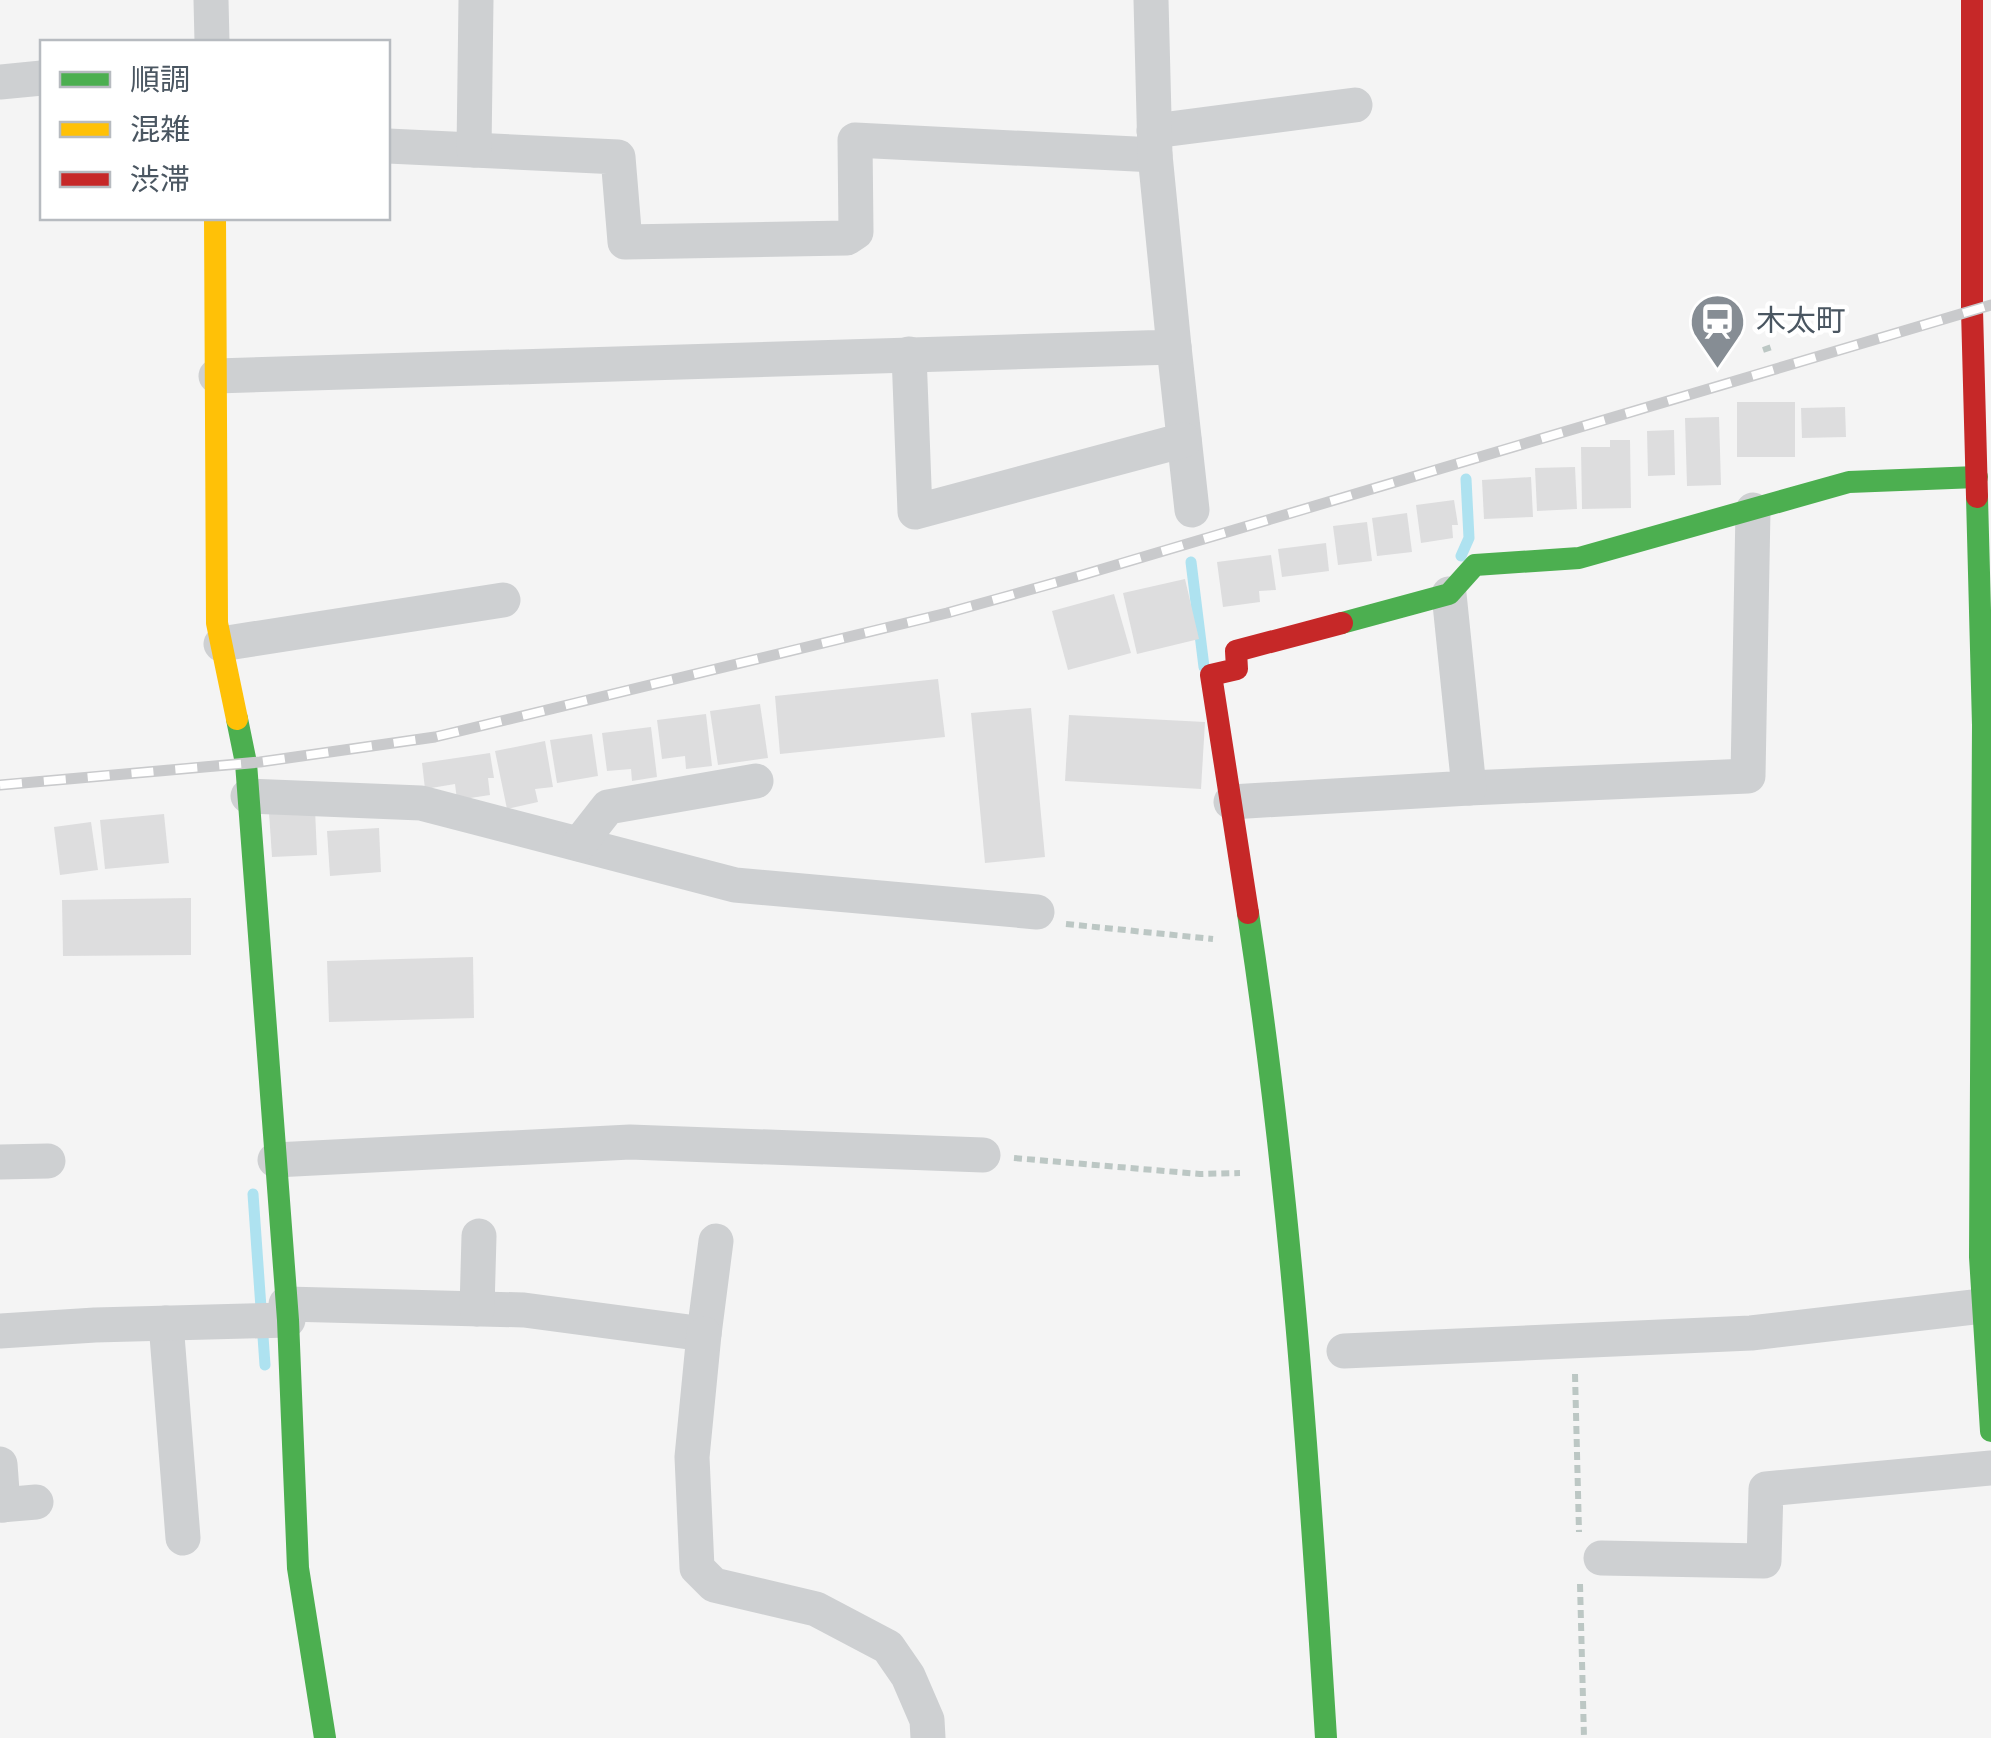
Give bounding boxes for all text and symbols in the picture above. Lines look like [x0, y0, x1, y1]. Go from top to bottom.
legend [40, 40, 390, 220]
text: 順調 [130, 60, 190, 98]
text: 混雑 [130, 110, 190, 148]
text: 渋滞 [130, 160, 190, 198]
station icon: 木太町 [1687, 291, 1747, 370]
place label: 木太町 [1756, 301, 1846, 339]

